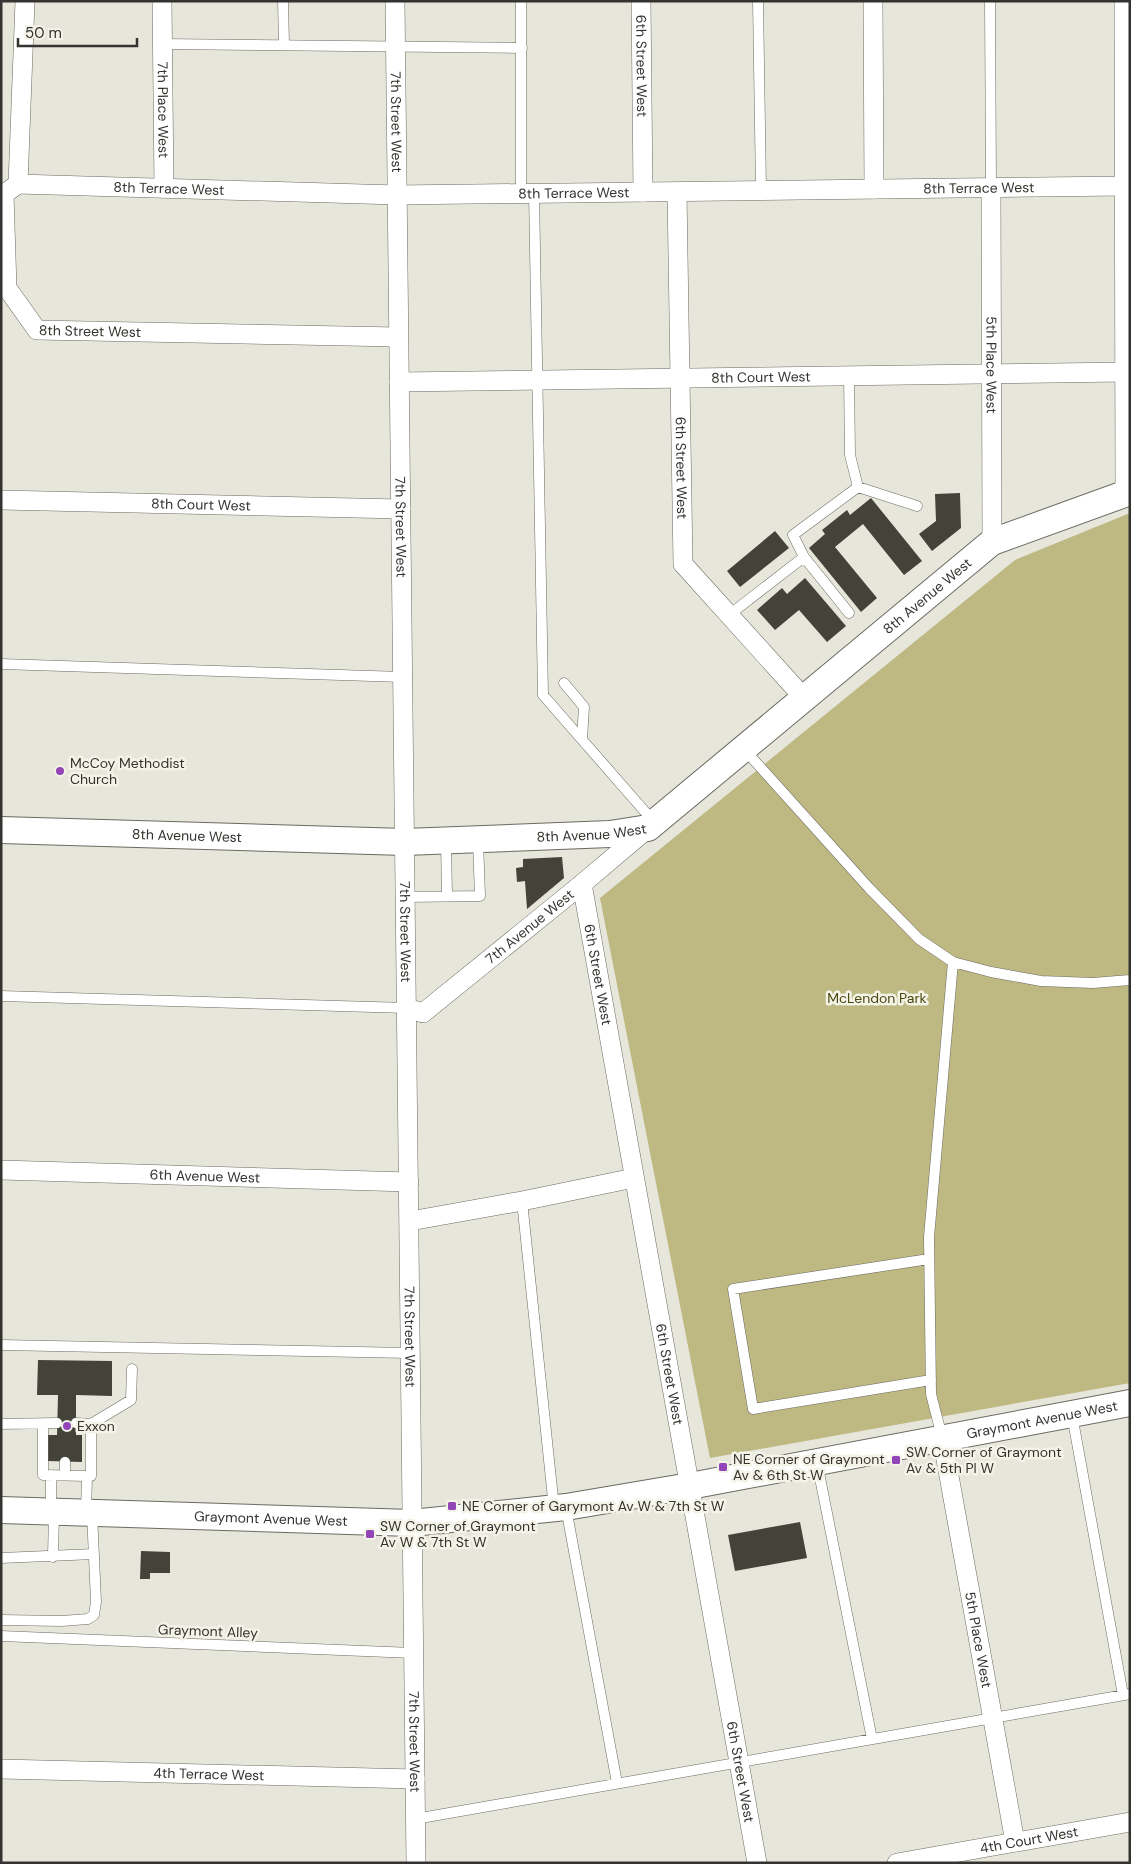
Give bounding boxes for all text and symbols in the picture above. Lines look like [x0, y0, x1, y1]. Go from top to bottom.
scale bar [18, 15, 136, 47]
street label: 6th Street West [632, 15, 651, 117]
text: 50 m [25, 23, 62, 43]
street label: 7th Place West [154, 62, 173, 158]
street label: 7th Street West [387, 71, 406, 173]
street label: 8th Terrace West [113, 178, 225, 199]
street label: 8th Terrace West [923, 178, 1034, 197]
street label: 8th Terrace West [518, 183, 629, 202]
street label: 5th Place West [982, 316, 1001, 414]
street label: 8th Street West [39, 321, 141, 341]
street label: 8th Court West [711, 367, 811, 387]
street label: 6th Street West [672, 417, 691, 519]
street label: 7th Street West [391, 476, 411, 578]
street label: 8th Court West [151, 494, 251, 515]
street label: 8th Avenue West [879, 554, 975, 638]
place label: McCoy Methodist Church [70, 754, 185, 788]
marker: McCoy Methodist Church [54, 765, 66, 777]
street label: 8th Avenue West [536, 819, 648, 846]
street label: 8th Avenue West [132, 825, 242, 846]
street label: 7th Street West [396, 881, 415, 983]
street label: 7th Avenue West [482, 885, 578, 968]
street label: 6th Street West [580, 922, 616, 1027]
park label: McLendon Park [827, 989, 927, 1007]
street label: 6th Avenue West [149, 1165, 260, 1187]
street label: 7th Street West [400, 1286, 420, 1388]
street label: 6th Street West [652, 1322, 688, 1426]
street label: Graymont Avenue West [965, 1397, 1119, 1443]
place label: Exxon [77, 1417, 115, 1435]
marker: Exxon [61, 1420, 73, 1432]
place label: SW Corner of Graymont Av & 5th Pl W [906, 1443, 1062, 1477]
place label: NE Corner of Graymont Av & 6th St W [733, 1450, 885, 1484]
marker: SW Corner of Graymont Av & 5th Pl W [890, 1454, 902, 1466]
marker: NE Corner of Graymont Av & 6th St W [717, 1461, 729, 1473]
place label: NE Corner of Garymont Av W & 7th St W [462, 1497, 725, 1515]
marker: NE Corner of Garymont Av W & 7th St W [446, 1500, 458, 1512]
street label: Graymont Avenue West [194, 1507, 348, 1530]
place label: SW Corner of Graymont Av W & 7th St W [380, 1517, 536, 1551]
marker: SW Corner of Graymont Av W & 7th St W [364, 1528, 376, 1540]
street label: 5th Place West [961, 1590, 996, 1689]
street label: Graymont Alley [158, 1620, 258, 1642]
street label: 7th Street West [405, 1691, 424, 1793]
street label: 6th Street West [723, 1720, 759, 1824]
street label: 4th Terrace West [153, 1764, 265, 1784]
street label: 4th Court West [978, 1822, 1080, 1857]

